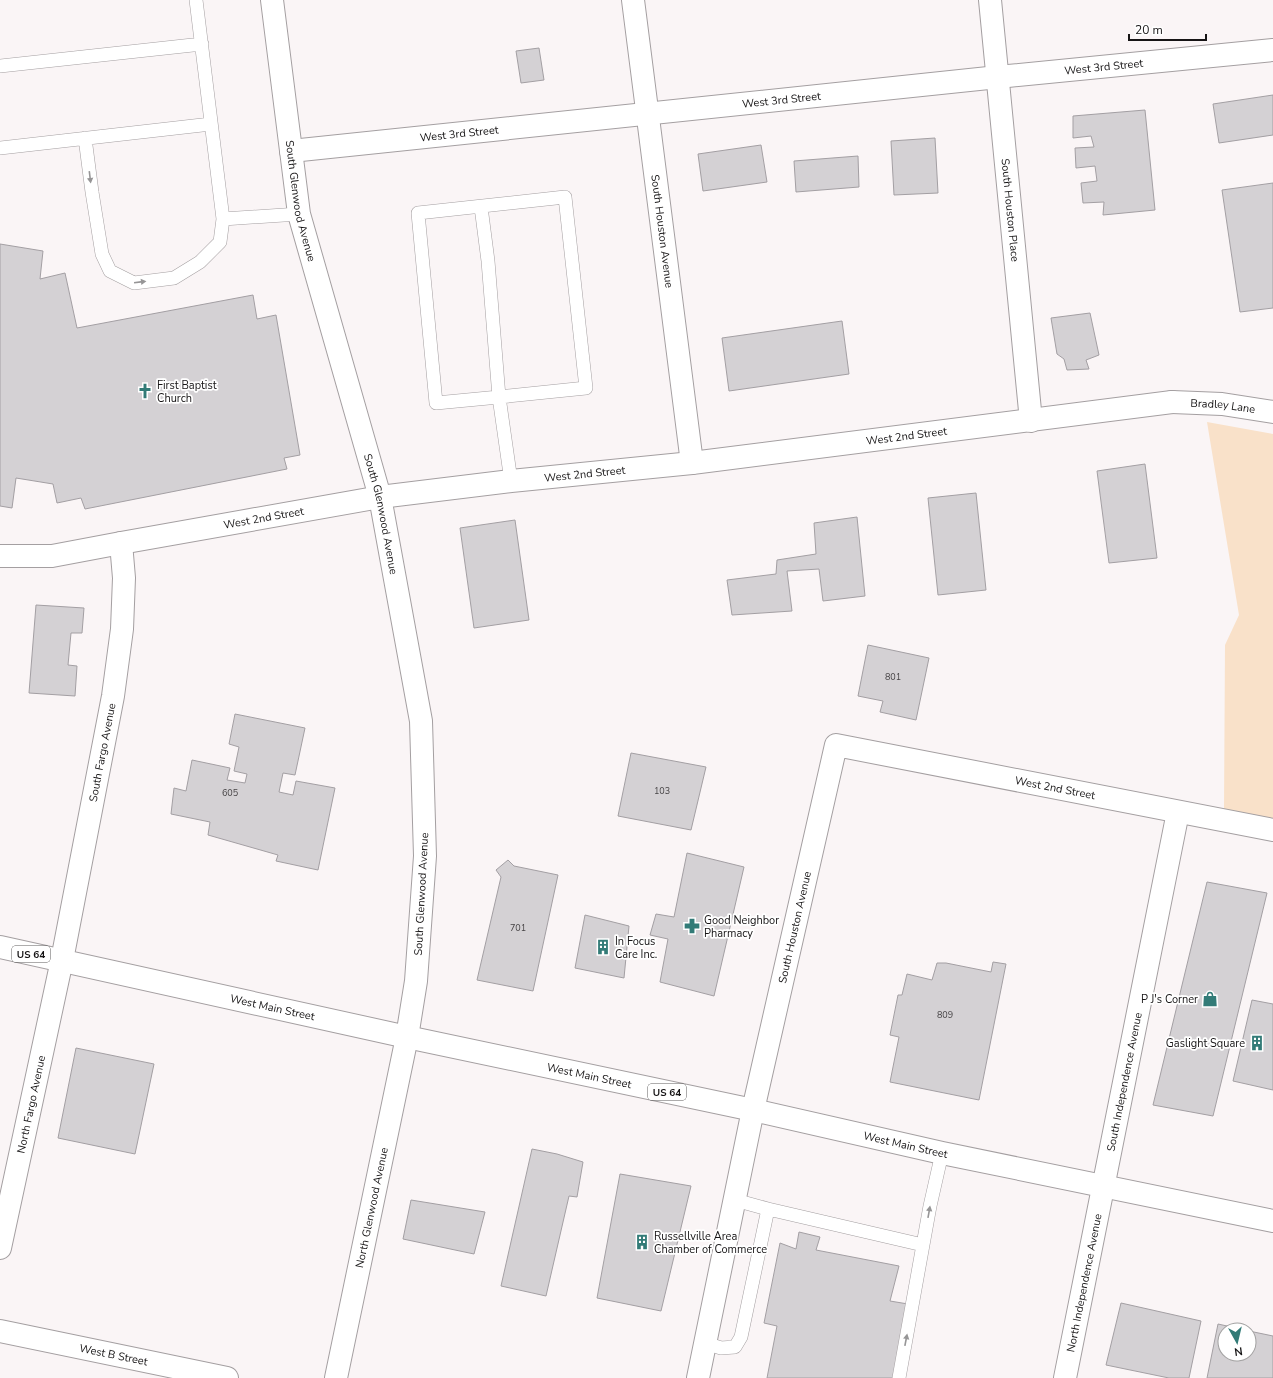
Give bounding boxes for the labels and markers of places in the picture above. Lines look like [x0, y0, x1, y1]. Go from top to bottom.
place label: First Baptist Church [157, 378, 217, 406]
church icon: First Baptist Church [136, 382, 154, 400]
place label: Good Neighbor Pharmacy [704, 913, 779, 941]
pharmacy icon: Good Neighbor Pharmacy [683, 917, 701, 935]
place label: In Focus Care Inc. [615, 934, 657, 962]
building icon: In Focus Care Inc. [594, 938, 612, 956]
shop icon: P J's Corner [1201, 990, 1219, 1008]
place label: P J's Corner [1141, 992, 1198, 1007]
building icon: Gaslight Square [1248, 1034, 1266, 1052]
place label: Gaslight Square [1166, 1036, 1245, 1051]
place label: Russellville Area Chamber of Commerce [654, 1229, 767, 1257]
building icon: Russellville Area Chamber of Commerce [633, 1233, 651, 1251]

